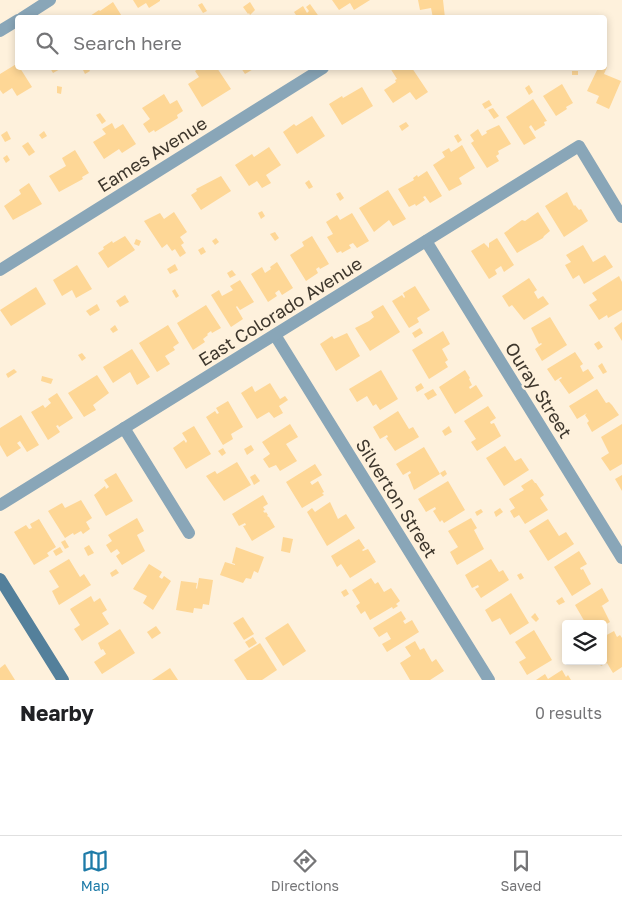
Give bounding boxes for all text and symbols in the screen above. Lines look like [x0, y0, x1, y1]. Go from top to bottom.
search box [15, 15, 607, 70]
icon: search [33, 29, 61, 57]
text: Search here [73, 31, 182, 54]
street label: Eames Avenue [93, 112, 211, 196]
street label: East Colorado Avenue [194, 252, 366, 370]
street label: Ouray Street [501, 338, 577, 442]
street label: Silverton Street [352, 434, 442, 562]
map controls [562, 620, 607, 665]
button: layers [562, 620, 607, 665]
text: Nearby [20, 700, 94, 726]
text: 0 results [535, 703, 602, 723]
tab: Map [81, 847, 109, 894]
tab: Directions [271, 847, 339, 894]
tab: Saved [500, 847, 541, 894]

